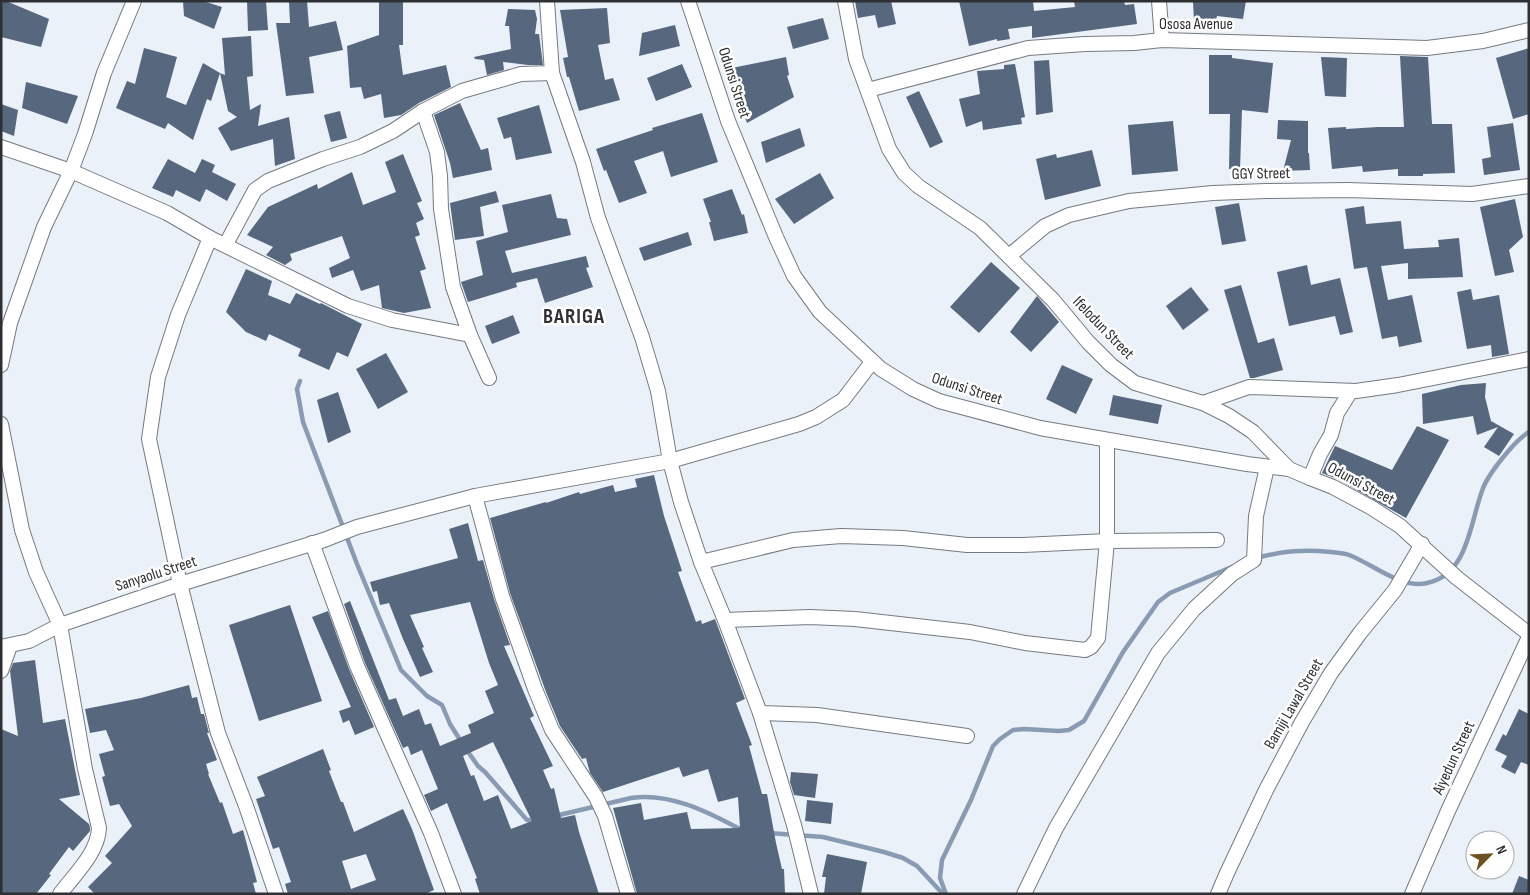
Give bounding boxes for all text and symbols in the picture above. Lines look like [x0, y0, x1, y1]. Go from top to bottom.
street label: Ososa Avenue [1159, 15, 1233, 34]
street label: Odunsi Street [714, 45, 754, 121]
street label: GGY Street [1231, 164, 1291, 184]
street label: Ifelodun Street [1068, 293, 1138, 363]
district label: BARIGA [543, 304, 605, 329]
street label: Odunsi Street [929, 369, 1005, 409]
street label: Odunsi Street [1324, 458, 1398, 510]
street label: Sanyaolu Street [113, 552, 199, 596]
street label: Bamiji Lawal Street [1260, 655, 1328, 753]
street label: Aiyedun Street [1428, 718, 1479, 799]
north arrow [1465, 830, 1515, 880]
text: N [1492, 843, 1511, 857]

